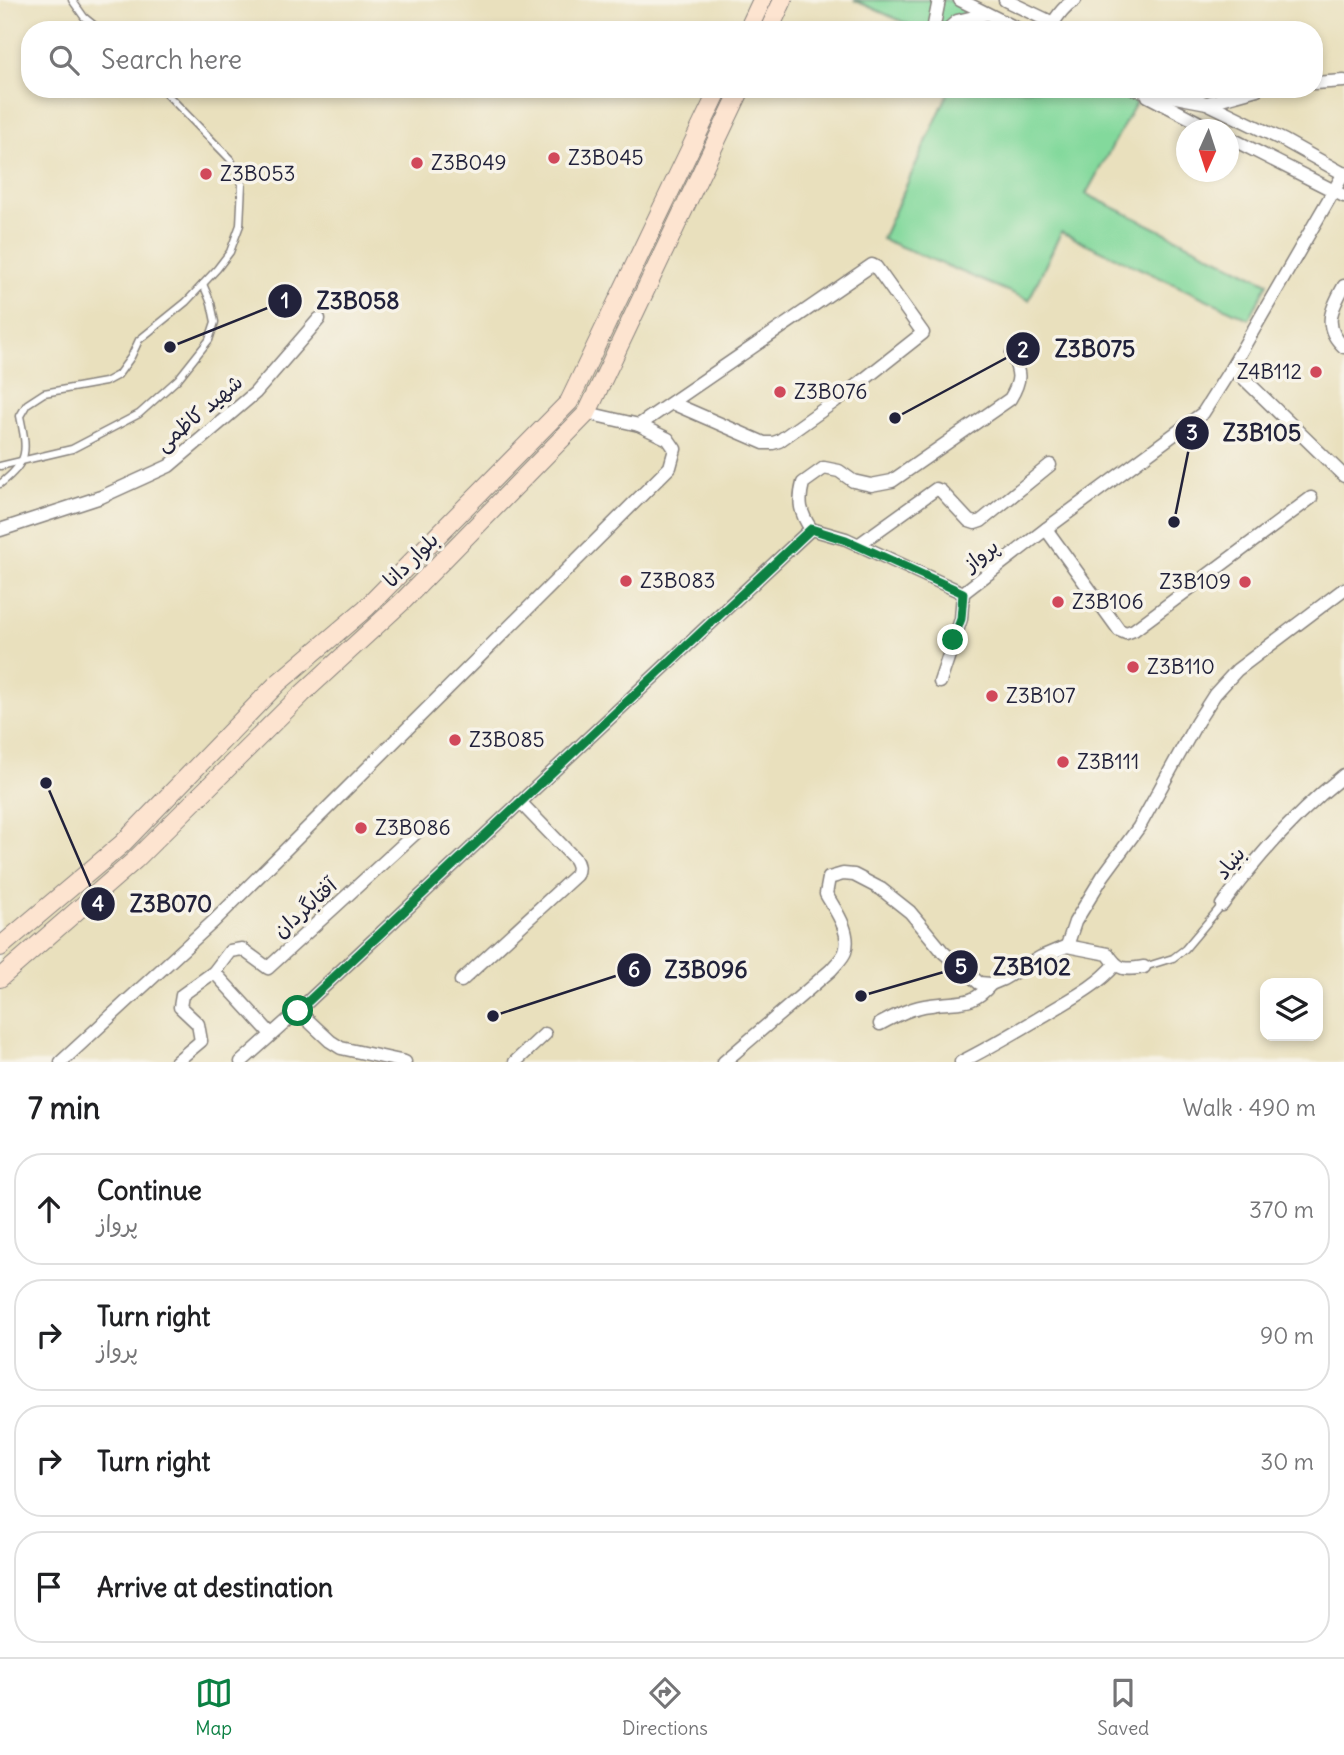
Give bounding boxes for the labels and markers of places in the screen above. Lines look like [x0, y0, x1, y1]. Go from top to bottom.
place label: Z3B045 [568, 144, 644, 171]
place label: Z3B049 [431, 149, 507, 176]
marker: Z3B045 [546, 150, 562, 166]
marker: Z3B049 [409, 155, 425, 171]
place label: Z3B053 [220, 160, 295, 187]
marker: Z3B053 [198, 166, 214, 182]
callout: Z3B058 [267, 279, 413, 323]
callout: Z3B075 [1006, 327, 1149, 371]
place label: Z4B112 [1237, 358, 1302, 385]
marker: Z4B112 [1308, 364, 1324, 380]
place label: Z3B076 [794, 378, 867, 405]
marker: Z3B076 [772, 384, 788, 400]
callout: Z3B105 [1174, 411, 1316, 455]
place label: Z3B083 [640, 567, 715, 594]
place label: Z3B109 [1159, 568, 1231, 595]
marker: Z3B083 [618, 573, 634, 589]
marker: Z3B109 [1237, 574, 1253, 590]
place label: Z3B106 [1072, 588, 1144, 615]
marker: Z3B106 [1050, 594, 1066, 610]
place label: Z3B110 [1147, 653, 1215, 680]
marker: Z3B110 [1125, 659, 1141, 675]
place label: Z3B107 [1006, 682, 1076, 709]
marker: Z3B107 [984, 688, 1000, 704]
place label: Z3B085 [469, 726, 545, 753]
marker: Z3B085 [447, 732, 463, 748]
place label: Z3B111 [1077, 748, 1139, 775]
marker: Z3B111 [1055, 754, 1071, 770]
place label: Z3B086 [375, 814, 451, 841]
marker: Z3B086 [353, 820, 369, 836]
callout: Z3B070 [80, 882, 226, 926]
callout: Z3B102 [944, 945, 1085, 989]
callout: Z3B096 [616, 948, 762, 992]

